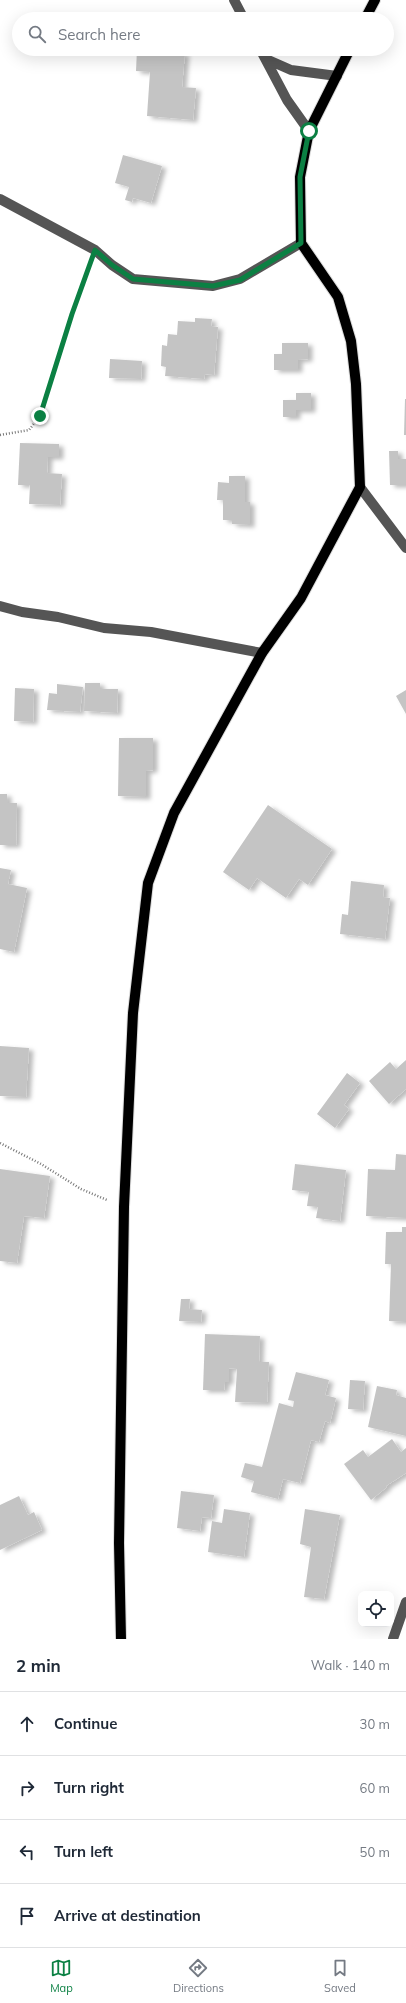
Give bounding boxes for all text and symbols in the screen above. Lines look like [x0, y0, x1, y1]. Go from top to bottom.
search box [12, 12, 394, 56]
icon: search [26, 23, 48, 45]
text: Search here [58, 25, 140, 44]
route start [300, 122, 318, 140]
route end [31, 407, 49, 425]
map controls [358, 1591, 394, 1627]
button: locate [358, 1591, 394, 1627]
text: 2 min [16, 1655, 61, 1676]
text: Walk · 140 m [311, 1657, 390, 1673]
icon: ahead [16, 1713, 38, 1735]
text: Continue [54, 1714, 117, 1733]
text: 30 m [360, 1716, 390, 1732]
icon: right [16, 1777, 38, 1799]
text: Turn right [54, 1778, 124, 1797]
text: 60 m [360, 1780, 390, 1796]
icon: left [16, 1841, 38, 1863]
text: Turn left [54, 1842, 113, 1861]
text: 50 m [360, 1844, 390, 1860]
icon: arrive [16, 1905, 38, 1927]
text: Arrive at destination [54, 1906, 201, 1925]
tab: Map [50, 1957, 73, 1995]
tab: Directions [173, 1957, 224, 1995]
tab: Saved [324, 1957, 356, 1995]

